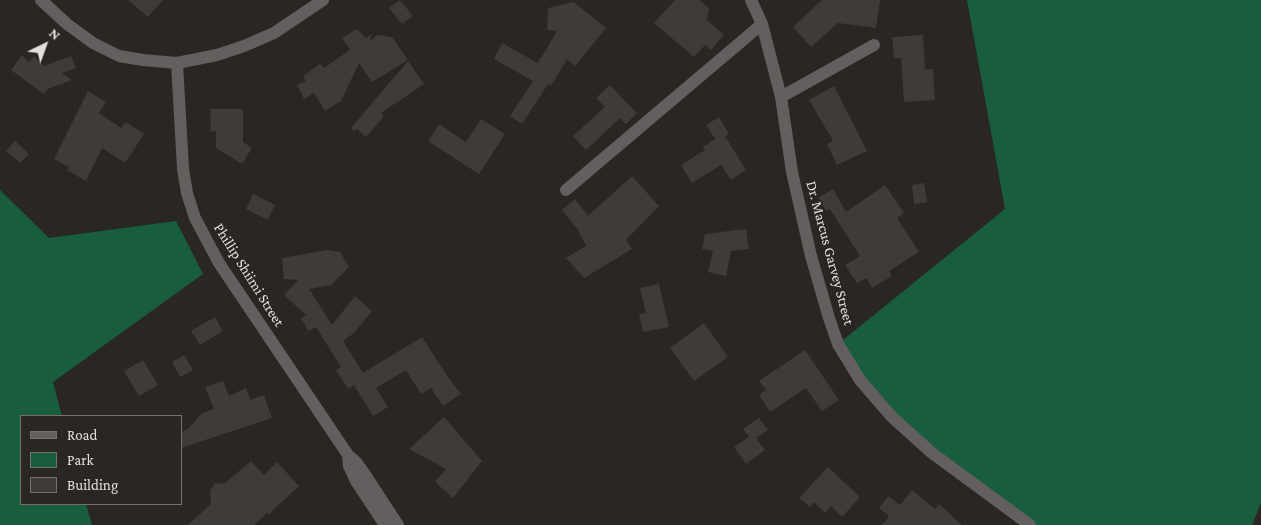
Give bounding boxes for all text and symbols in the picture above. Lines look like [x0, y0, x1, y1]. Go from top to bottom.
north arrow [20, 20, 70, 70]
text: N [46, 25, 64, 43]
street label: Dr. Marcus Garvey Street [802, 179, 858, 327]
street label: Phillip Shiimi Street [210, 220, 288, 330]
legend [20, 415, 182, 505]
text: Road [67, 427, 97, 443]
text: Park [67, 452, 94, 468]
text: Building [67, 477, 118, 493]

